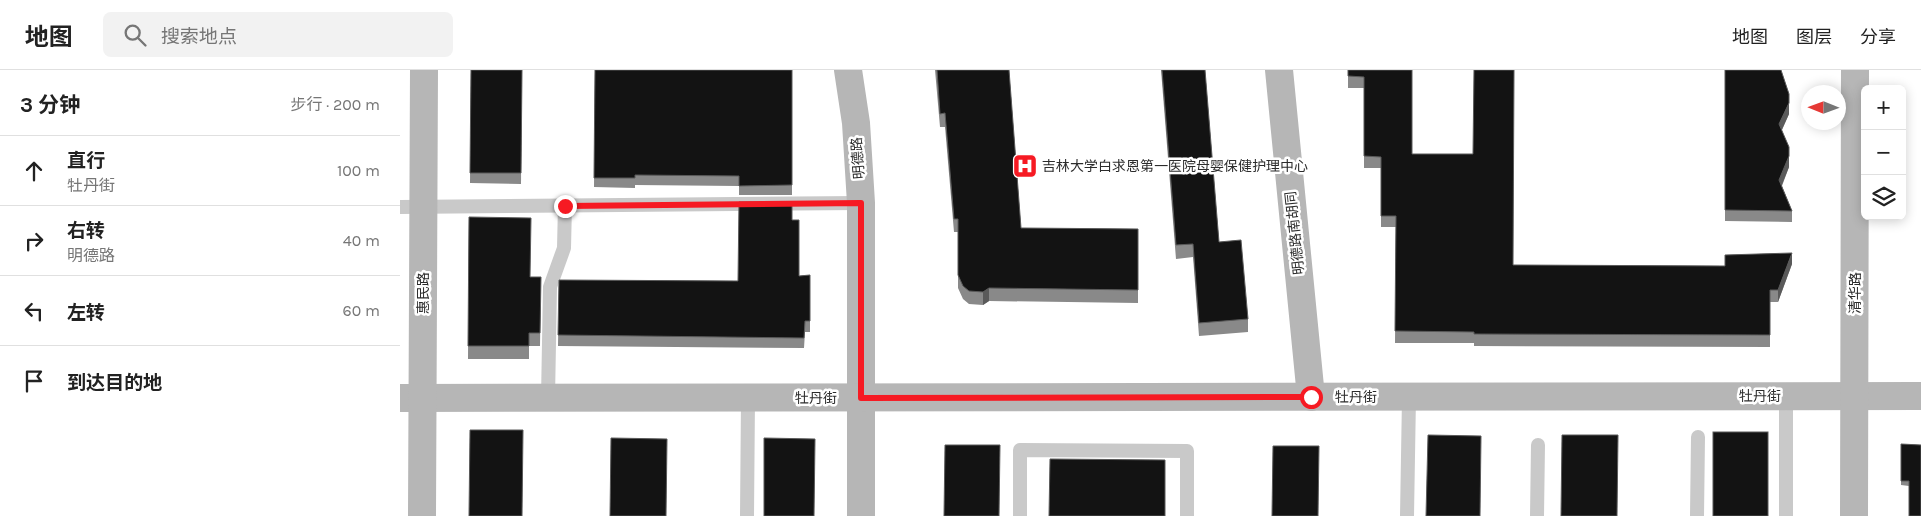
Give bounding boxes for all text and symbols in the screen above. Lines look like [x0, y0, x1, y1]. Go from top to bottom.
search box [103, 12, 453, 57]
icon: search [121, 21, 149, 49]
text: 地图 [25, 23, 73, 51]
text: 搜索地点 [161, 26, 237, 48]
text: 地图 [1732, 26, 1768, 48]
text: 图层 [1796, 26, 1832, 48]
text: 分享 [1860, 26, 1896, 48]
north arrow [1801, 85, 1846, 130]
map controls [1861, 85, 1906, 220]
button: + [1861, 85, 1906, 130]
text: 3 分钟 [20, 93, 80, 117]
text: 步行 · 200 m [291, 95, 380, 114]
button: − [1861, 130, 1906, 175]
street label: 明德路 [848, 136, 868, 180]
text: 直行 [67, 150, 105, 172]
hospital icon: 吉林大学白求恩第一医院母婴保健护理中心 [1012, 153, 1038, 179]
icon: ahead [20, 157, 48, 185]
place label: 吉林大学白求恩第一医院母婴保健护理中心 [1042, 158, 1308, 175]
text: 100 m [337, 161, 380, 180]
button: layers [1861, 175, 1906, 220]
text: 牡丹街 [67, 176, 115, 195]
street label: 明德路南胡同 [1282, 190, 1308, 276]
route end [554, 195, 577, 218]
text: 右转 [67, 220, 105, 242]
icon: right [20, 227, 48, 255]
text: 40 m [343, 231, 380, 250]
text: 明德路 [67, 246, 115, 265]
street label: 惠民路 [415, 272, 432, 314]
street label: 清华路 [1847, 272, 1864, 314]
icon: left [20, 297, 48, 325]
text: 60 m [343, 301, 380, 320]
text: 左转 [67, 302, 105, 324]
icon: arrive [20, 367, 48, 395]
text: 到达目的地 [67, 372, 162, 394]
route start [1300, 386, 1323, 409]
street label: 牡丹街 [1739, 388, 1781, 405]
street label: 牡丹街 [1335, 389, 1377, 406]
street label: 牡丹街 [795, 390, 837, 407]

